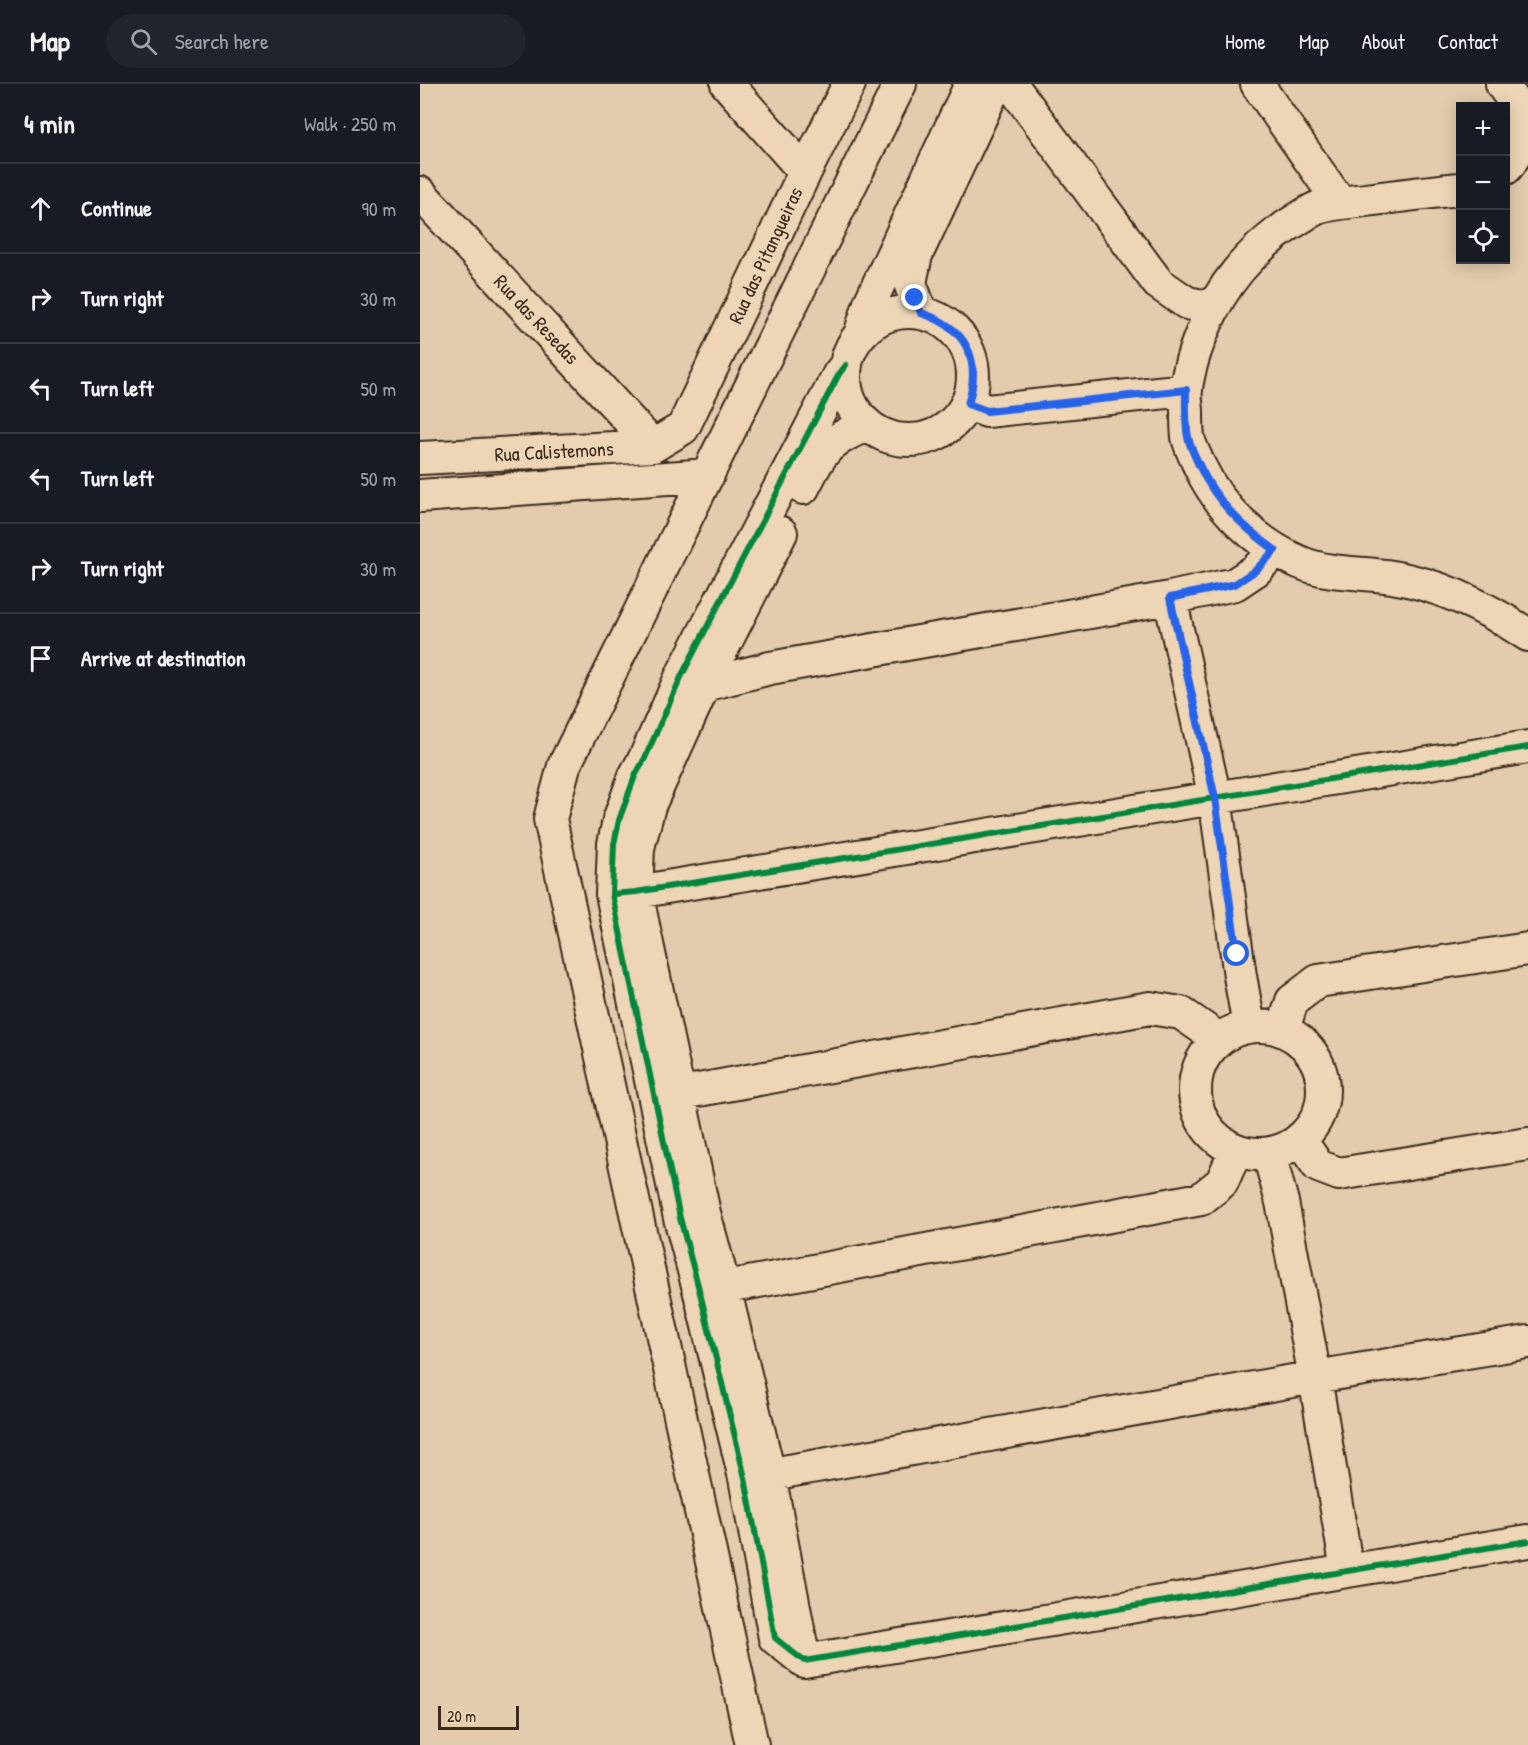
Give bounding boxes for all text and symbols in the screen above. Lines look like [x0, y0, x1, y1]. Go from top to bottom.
search box [106, 14, 526, 68]
text: Map [30, 22, 70, 60]
icon: search [127, 25, 160, 58]
text: Search here [175, 26, 269, 56]
text: Home [1225, 27, 1266, 56]
text: Map [1299, 27, 1329, 56]
text: About [1362, 27, 1405, 56]
text: Contact [1438, 27, 1498, 56]
map controls [1456, 102, 1510, 264]
button: + [1456, 102, 1510, 156]
text: 4 min [24, 106, 75, 141]
text: Walk · 250 m [304, 110, 396, 137]
button: − [1456, 156, 1510, 210]
street label: Rua das Pitangueiras [722, 182, 809, 328]
icon: ahead [24, 192, 57, 225]
text: Continue [81, 193, 152, 223]
text: 90 m [362, 195, 396, 222]
button: locate [1456, 210, 1510, 264]
street label: Rua das Resedas [488, 268, 586, 370]
icon: right [24, 282, 57, 315]
text: Turn right [81, 283, 164, 313]
route end [901, 284, 927, 310]
text: 30 m [360, 285, 396, 312]
icon: left [24, 372, 57, 405]
text: Turn left [81, 373, 154, 403]
text: 50 m [360, 375, 396, 402]
street label: Rua Calistemons [494, 434, 614, 468]
icon: left [24, 462, 57, 495]
text: Turn left [81, 463, 154, 493]
text: 50 m [360, 465, 396, 492]
icon: right [24, 552, 57, 585]
text: Turn right [81, 553, 164, 583]
text: 30 m [360, 555, 396, 582]
icon: arrive [24, 642, 57, 675]
text: Arrive at destination [81, 643, 246, 673]
route start [1223, 940, 1249, 966]
scale bar [438, 1703, 519, 1730]
text: 20 m [447, 1705, 476, 1727]

